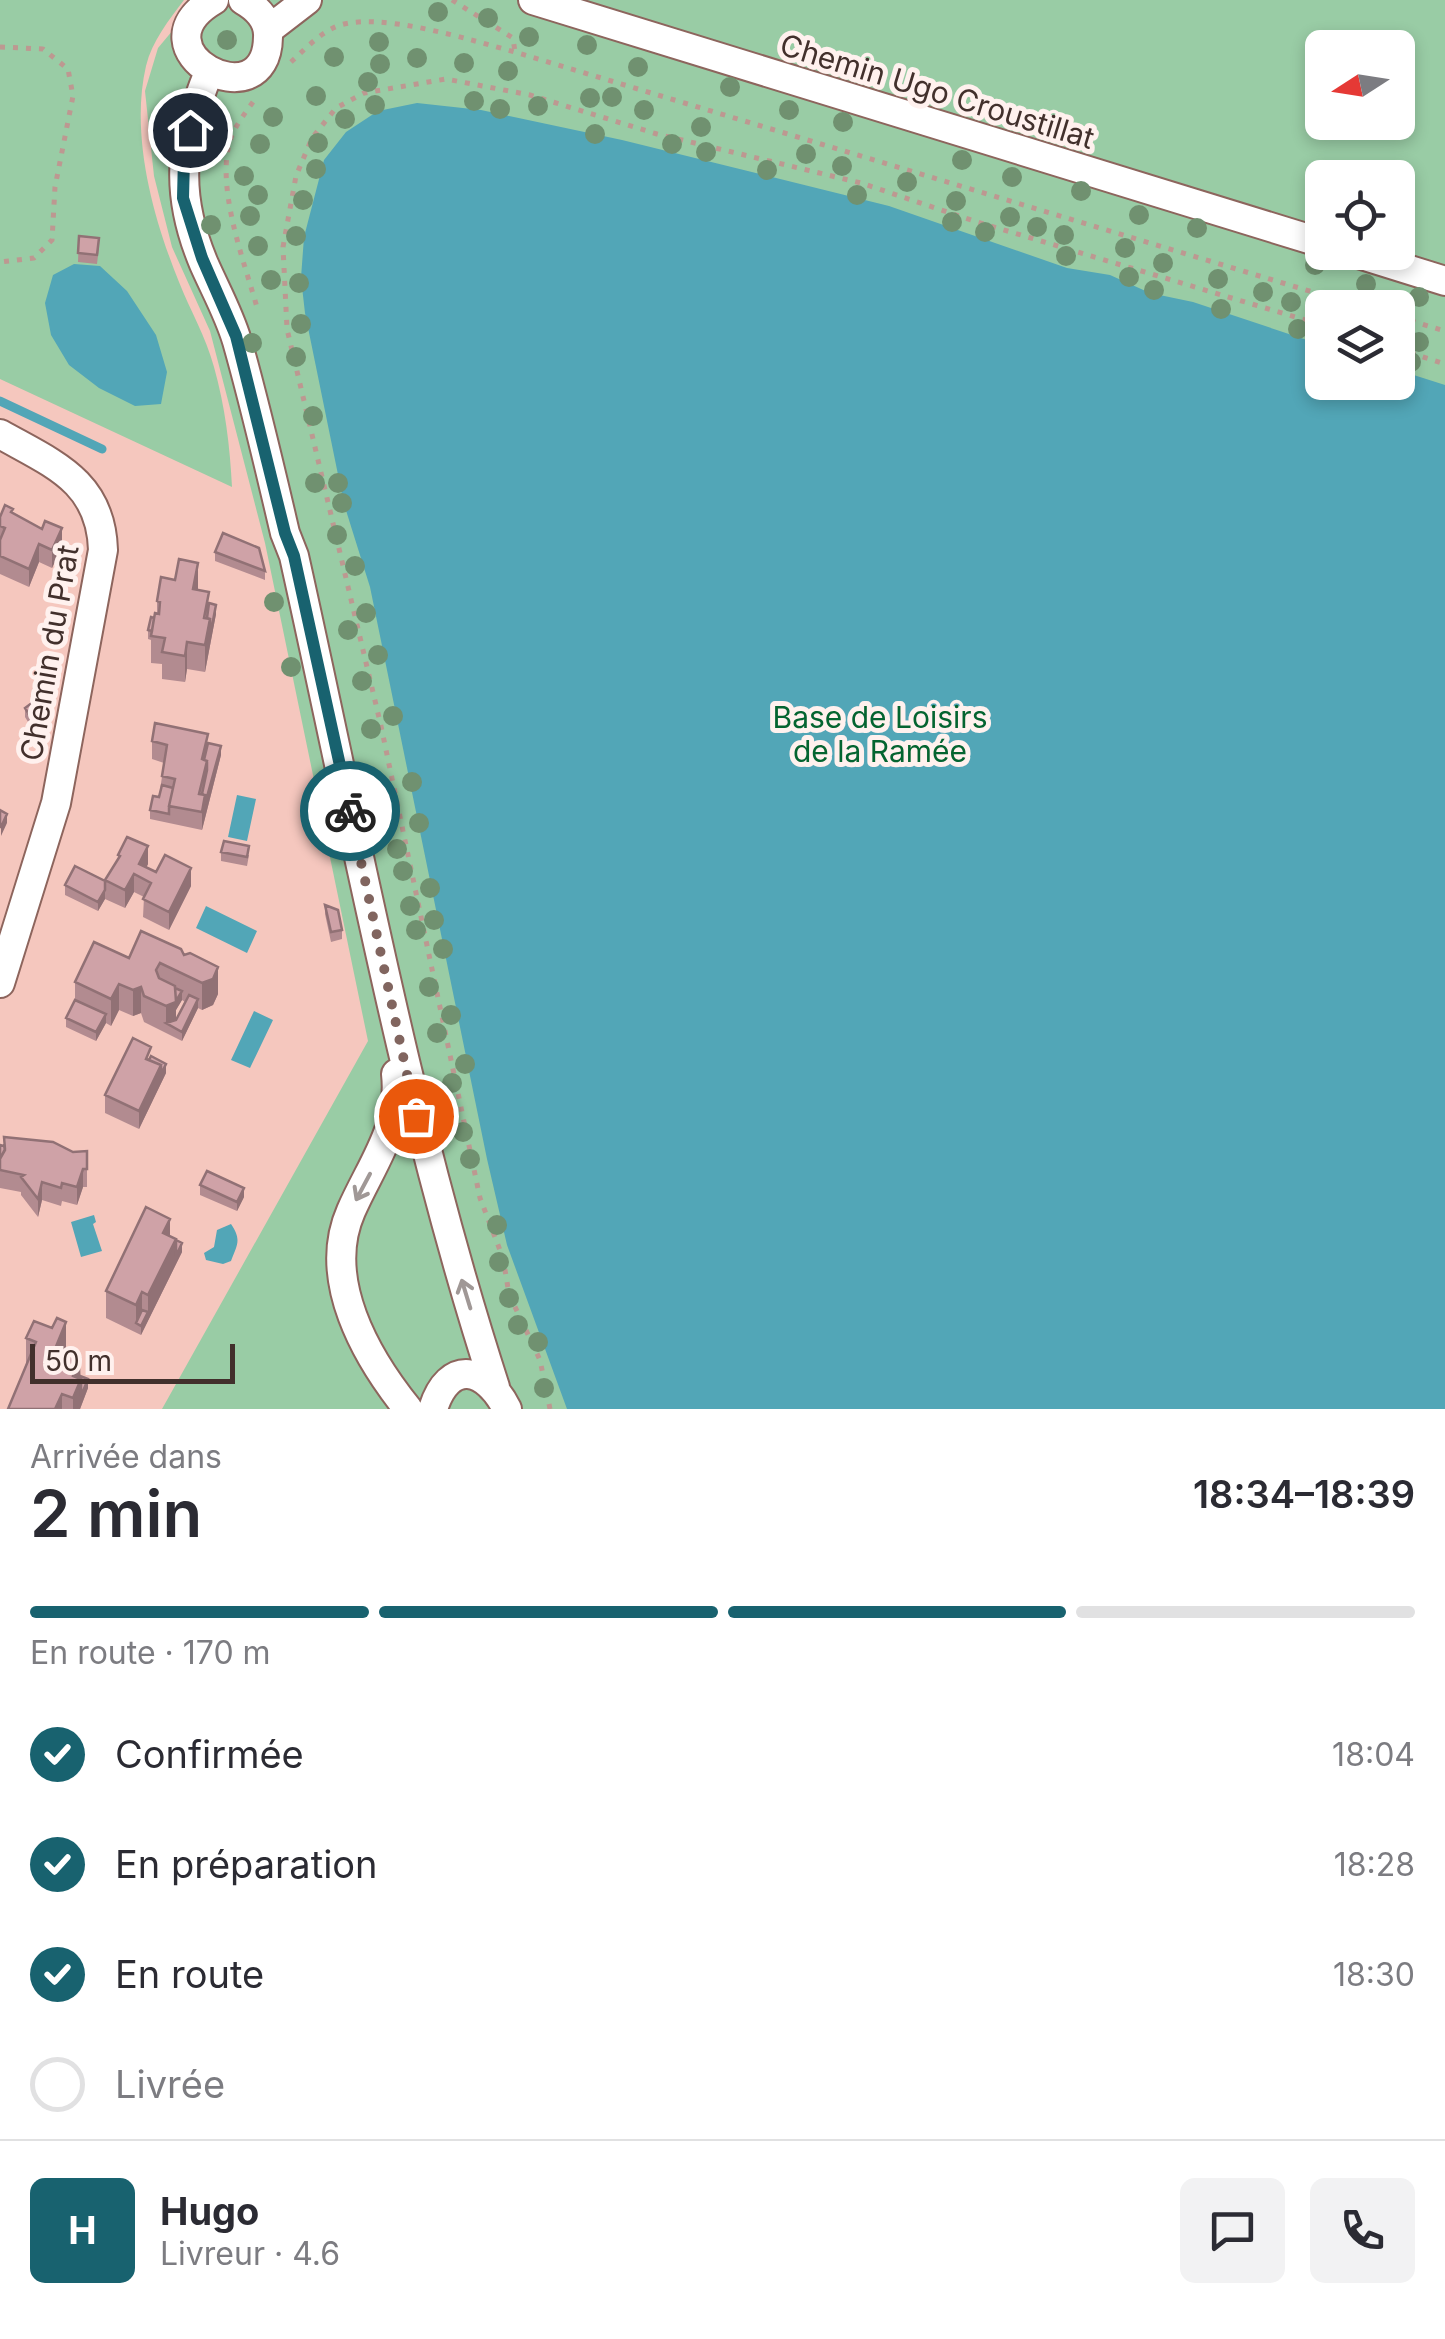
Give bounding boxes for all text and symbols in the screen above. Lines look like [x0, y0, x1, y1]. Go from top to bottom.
street label: Chemin Ugo Croustillat [776, 26, 1099, 156]
north arrow [1305, 30, 1415, 140]
map controls [1305, 30, 1415, 400]
pin [148, 88, 233, 173]
icon: home [163, 103, 218, 158]
button: locate [1305, 160, 1415, 270]
button: layers [1305, 290, 1415, 400]
street label: Chemin du Prat [12, 542, 86, 764]
park label: Base de Loisirs de la Ramée [773, 699, 987, 769]
courier [300, 761, 400, 861]
icon: bike [323, 784, 378, 839]
pin [374, 1074, 459, 1159]
icon: bag [389, 1089, 444, 1144]
one-way arrow [353, 1172, 372, 1202]
one-way arrow [455, 1279, 473, 1311]
scale bar [30, 1339, 235, 1384]
text: 50 m [45, 1344, 112, 1378]
text: Arrivée dans [30, 1437, 222, 1476]
text: 18:34–18:39 [1193, 1471, 1415, 1517]
text: 2 min [30, 1474, 202, 1553]
text: En route · 170 m [30, 1633, 271, 1672]
icon: check [30, 1727, 85, 1782]
text: Confirmée [115, 1731, 304, 1777]
text: 18:04 [1332, 1735, 1415, 1774]
icon: check [30, 1837, 85, 1892]
text: En préparation [115, 1841, 378, 1887]
text: 18:28 [1334, 1845, 1415, 1884]
icon: check [30, 1947, 85, 2002]
text: En route [115, 1951, 264, 1997]
text: 18:30 [1333, 1955, 1415, 1994]
text: Livrée [115, 2061, 225, 2107]
button: chat [1180, 2178, 1285, 2283]
button: phone [1310, 2178, 1415, 2283]
text: Hugo [160, 2188, 259, 2234]
text: H [68, 2207, 97, 2253]
text: Livreur · 4.6 [160, 2234, 340, 2273]

